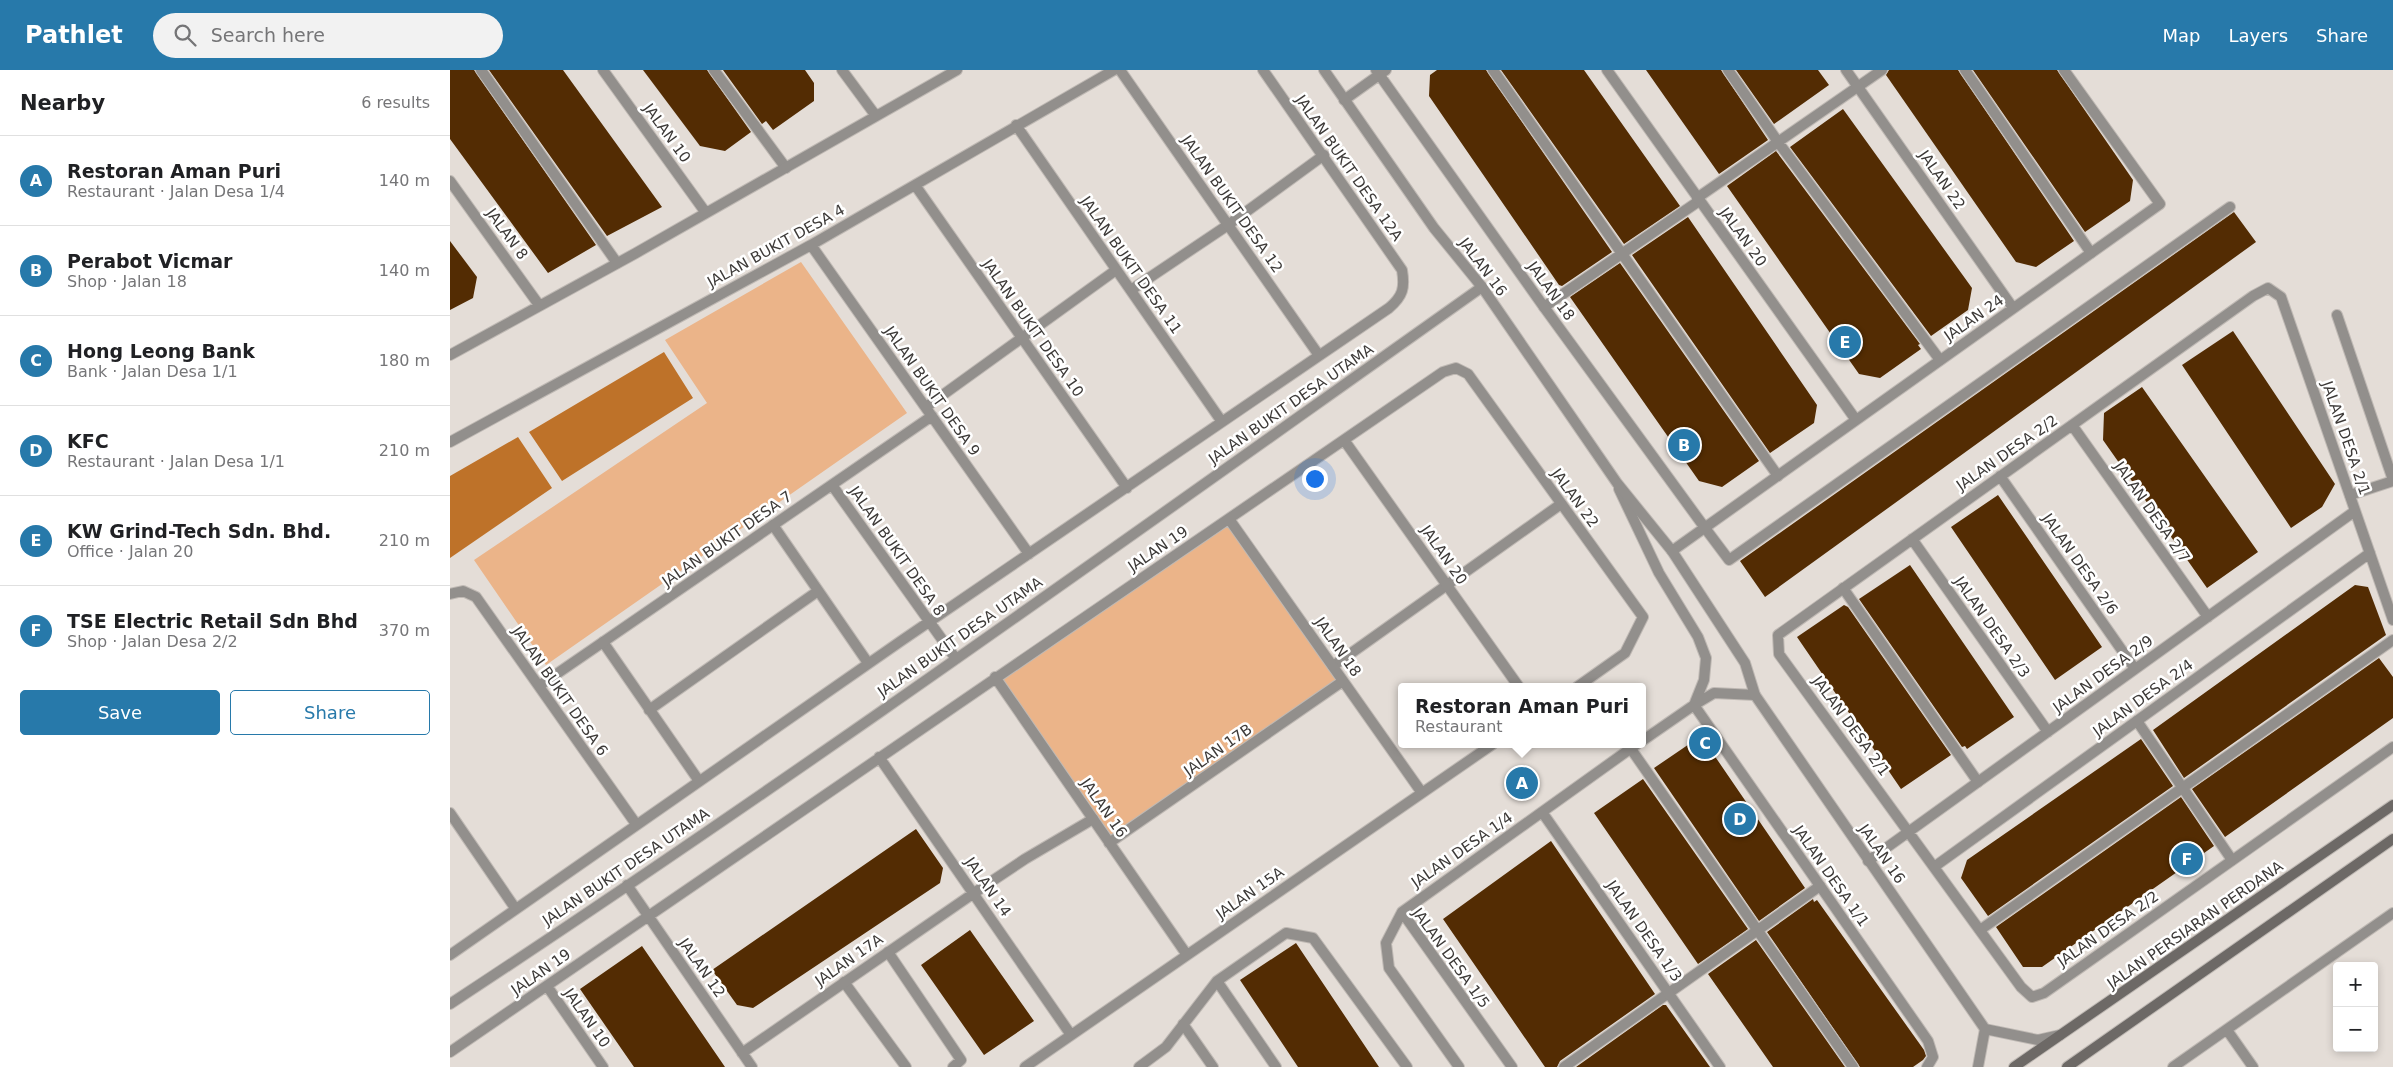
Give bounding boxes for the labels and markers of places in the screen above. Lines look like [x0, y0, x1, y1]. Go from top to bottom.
pin: E [1829, 323, 1861, 361]
pin: B [1668, 426, 1700, 464]
pin: C [1689, 724, 1721, 762]
pin: A [1506, 764, 1538, 802]
pin: D [1724, 800, 1756, 838]
pin: F [2171, 840, 2203, 878]

